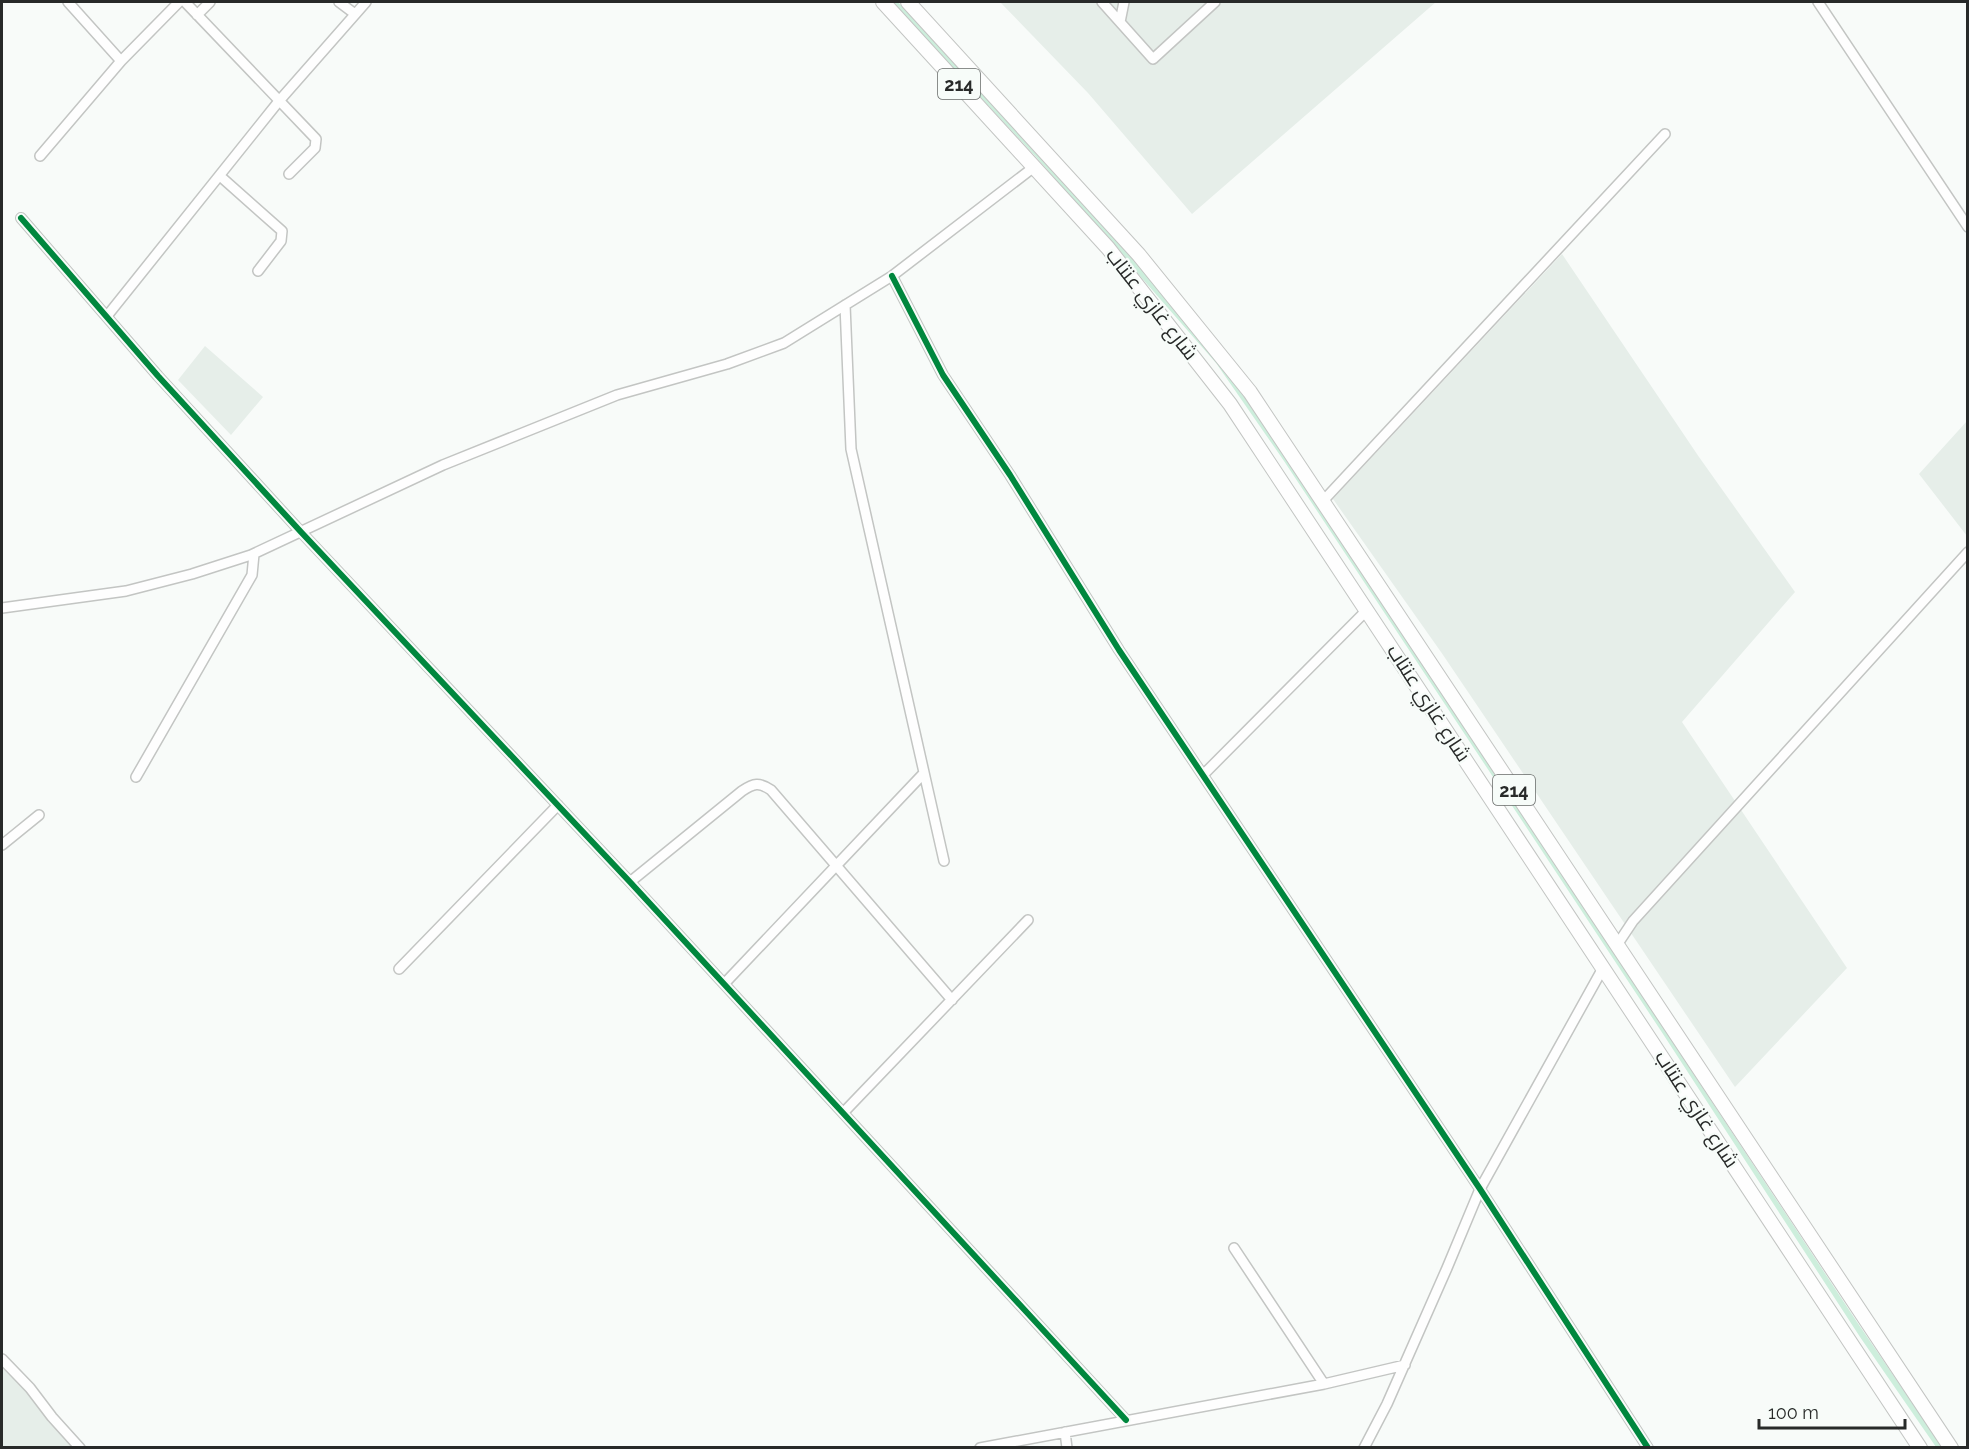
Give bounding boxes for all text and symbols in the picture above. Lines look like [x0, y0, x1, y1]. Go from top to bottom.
road number: 214 [938, 69, 980, 99]
street label: شارع غازي عنتاب [1098, 243, 1203, 367]
street label: شارع غازي عنتاب [1379, 640, 1476, 768]
road number: 214 [1493, 775, 1535, 805]
street label: شارع غازي عنتاب [1647, 1046, 1744, 1174]
scale bar [1759, 1392, 1904, 1430]
text: 100 m [1768, 1402, 1819, 1423]

